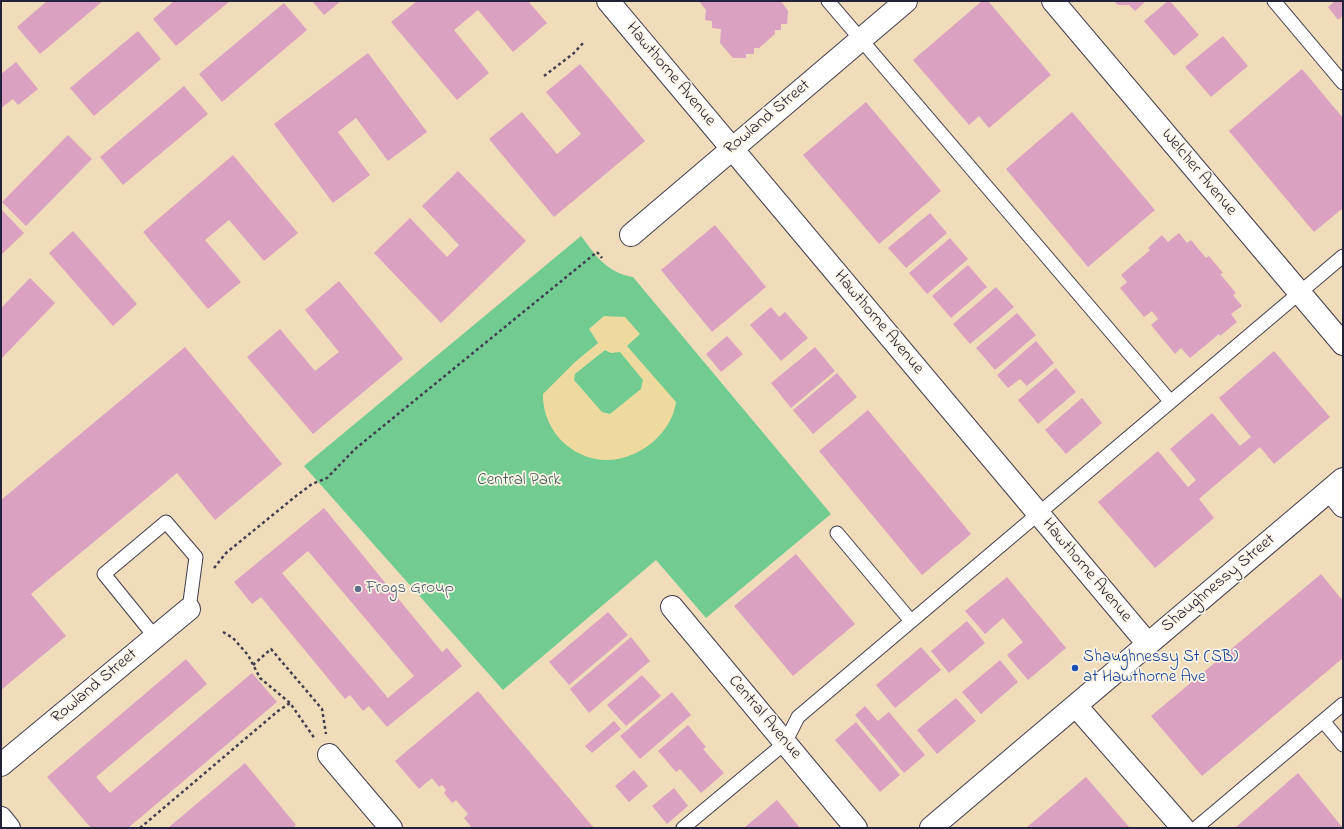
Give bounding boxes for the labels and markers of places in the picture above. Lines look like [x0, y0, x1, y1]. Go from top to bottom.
place label: Frogs Group [366, 579, 454, 599]
marker: Frogs Group [353, 584, 363, 594]
place label: Shaughnessy St (SB) at Hawthorne Ave [1083, 648, 1238, 688]
marker: Shaughnessy St (SB) at Hawthorne Ave [1070, 663, 1080, 673]

